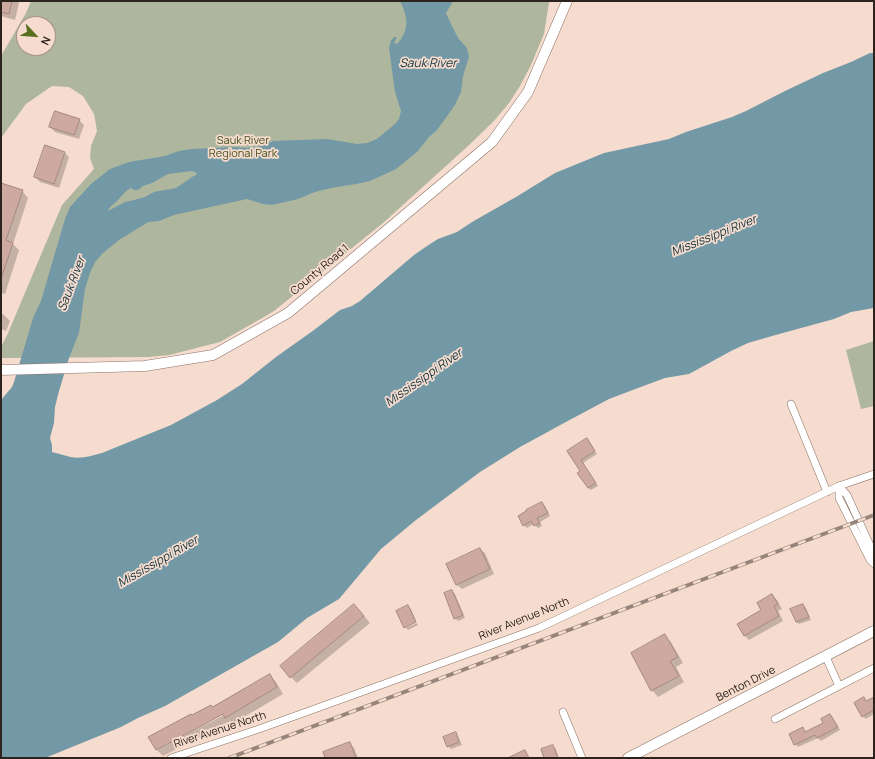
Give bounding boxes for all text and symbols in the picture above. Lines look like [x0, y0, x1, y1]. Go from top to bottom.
north arrow [16, 16, 56, 56]
text: N [38, 34, 55, 48]
water label: Sauk River [399, 57, 457, 71]
park label: Sauk River Regional Park [209, 134, 277, 160]
water label: Mississippi River [669, 212, 759, 260]
street label: County Road 1 [288, 242, 352, 298]
water label: Sauk River [55, 255, 89, 313]
water label: Mississippi River [383, 346, 465, 410]
water label: Mississippi River [115, 533, 201, 591]
street label: River Avenue North [477, 595, 571, 643]
street label: Benton Drive [714, 663, 778, 705]
street label: River Avenue North [172, 709, 268, 751]

